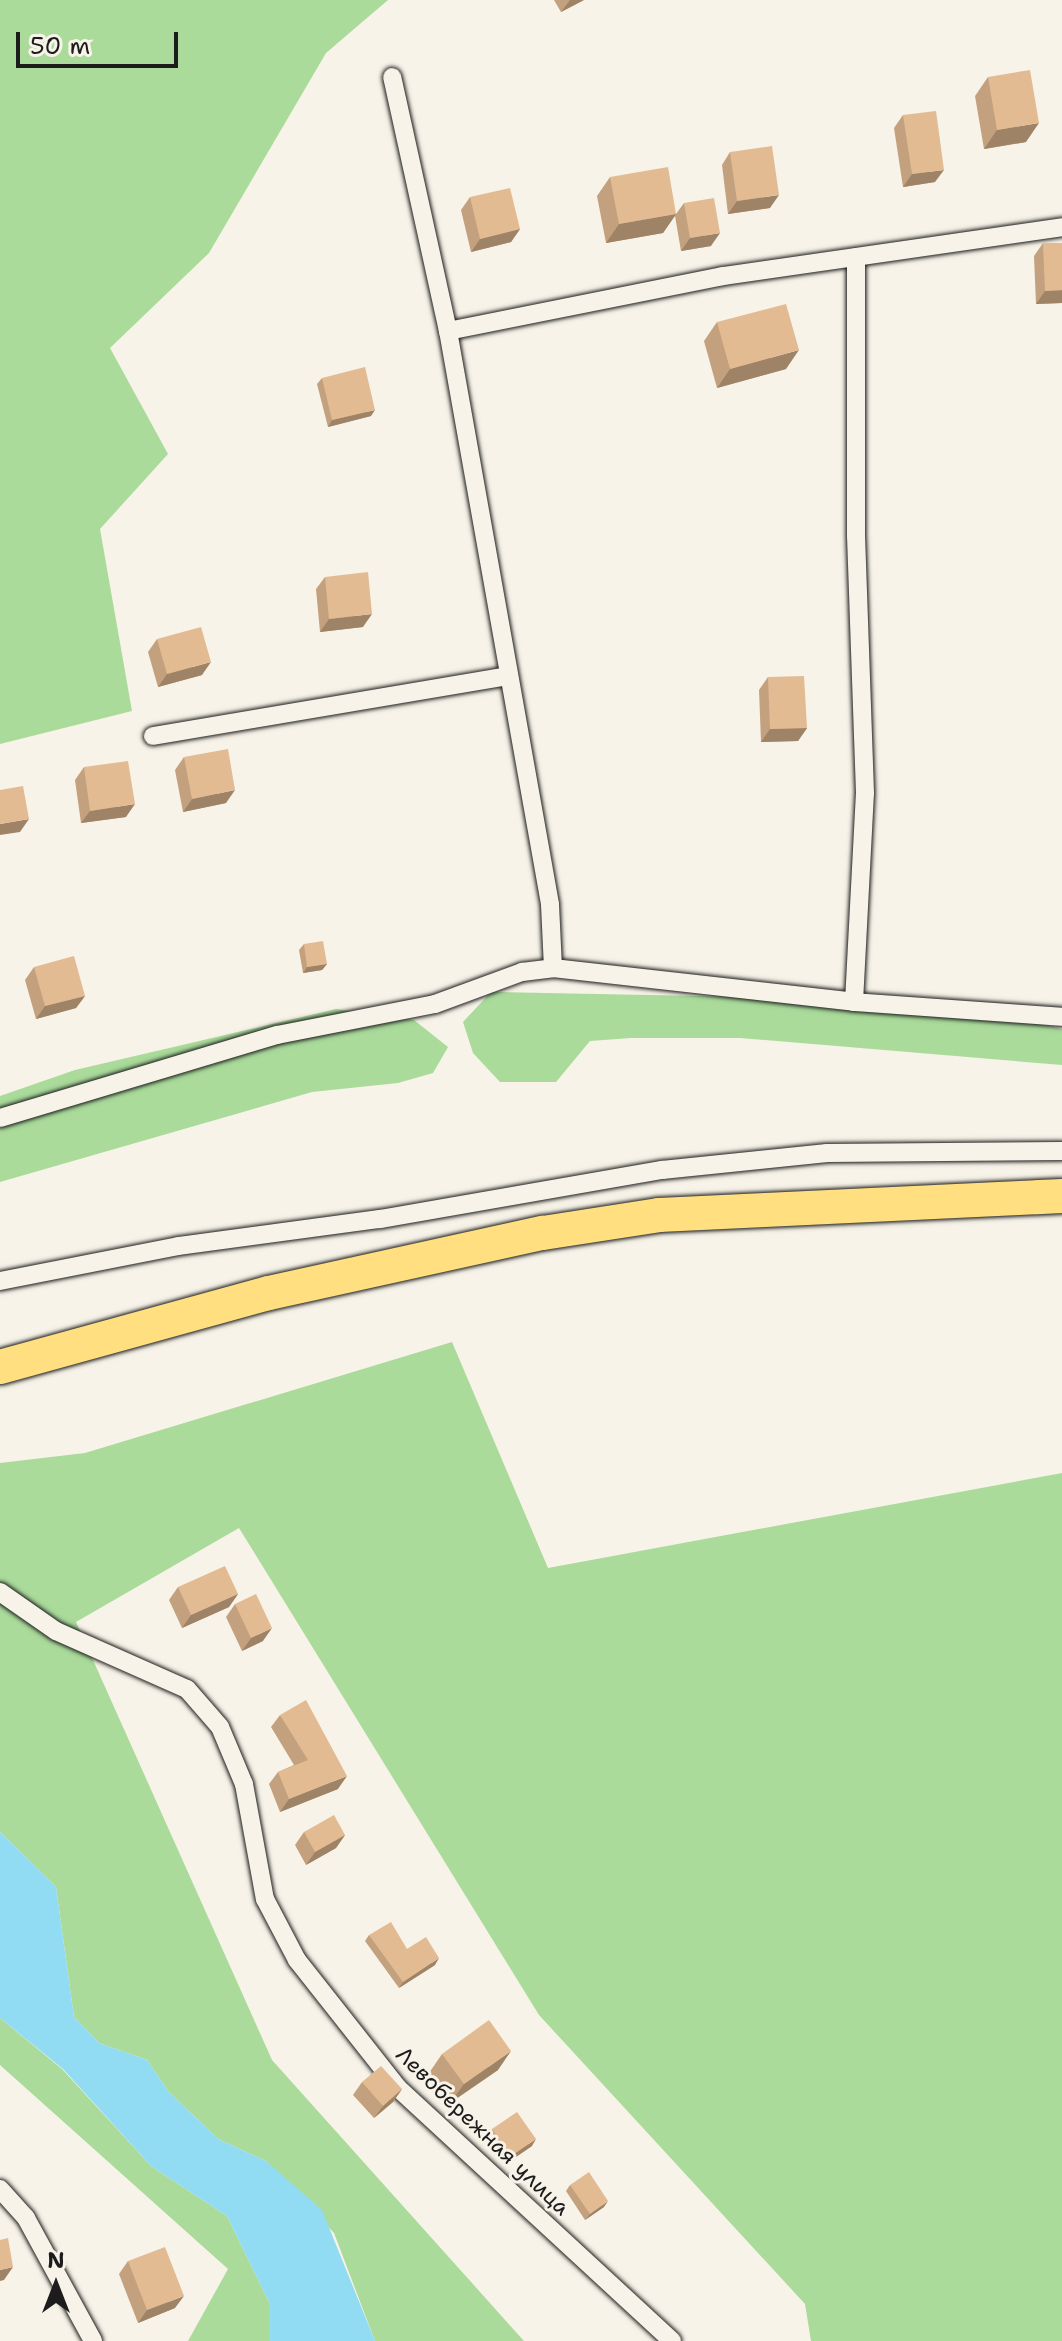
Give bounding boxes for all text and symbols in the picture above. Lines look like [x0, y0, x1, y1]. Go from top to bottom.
scale bar [20, 16, 182, 66]
text: 50 m [30, 30, 90, 62]
street label: Левобережная улица [391, 2041, 575, 2221]
north arrow [16, 2245, 96, 2325]
text: N [47, 2246, 65, 2275]

